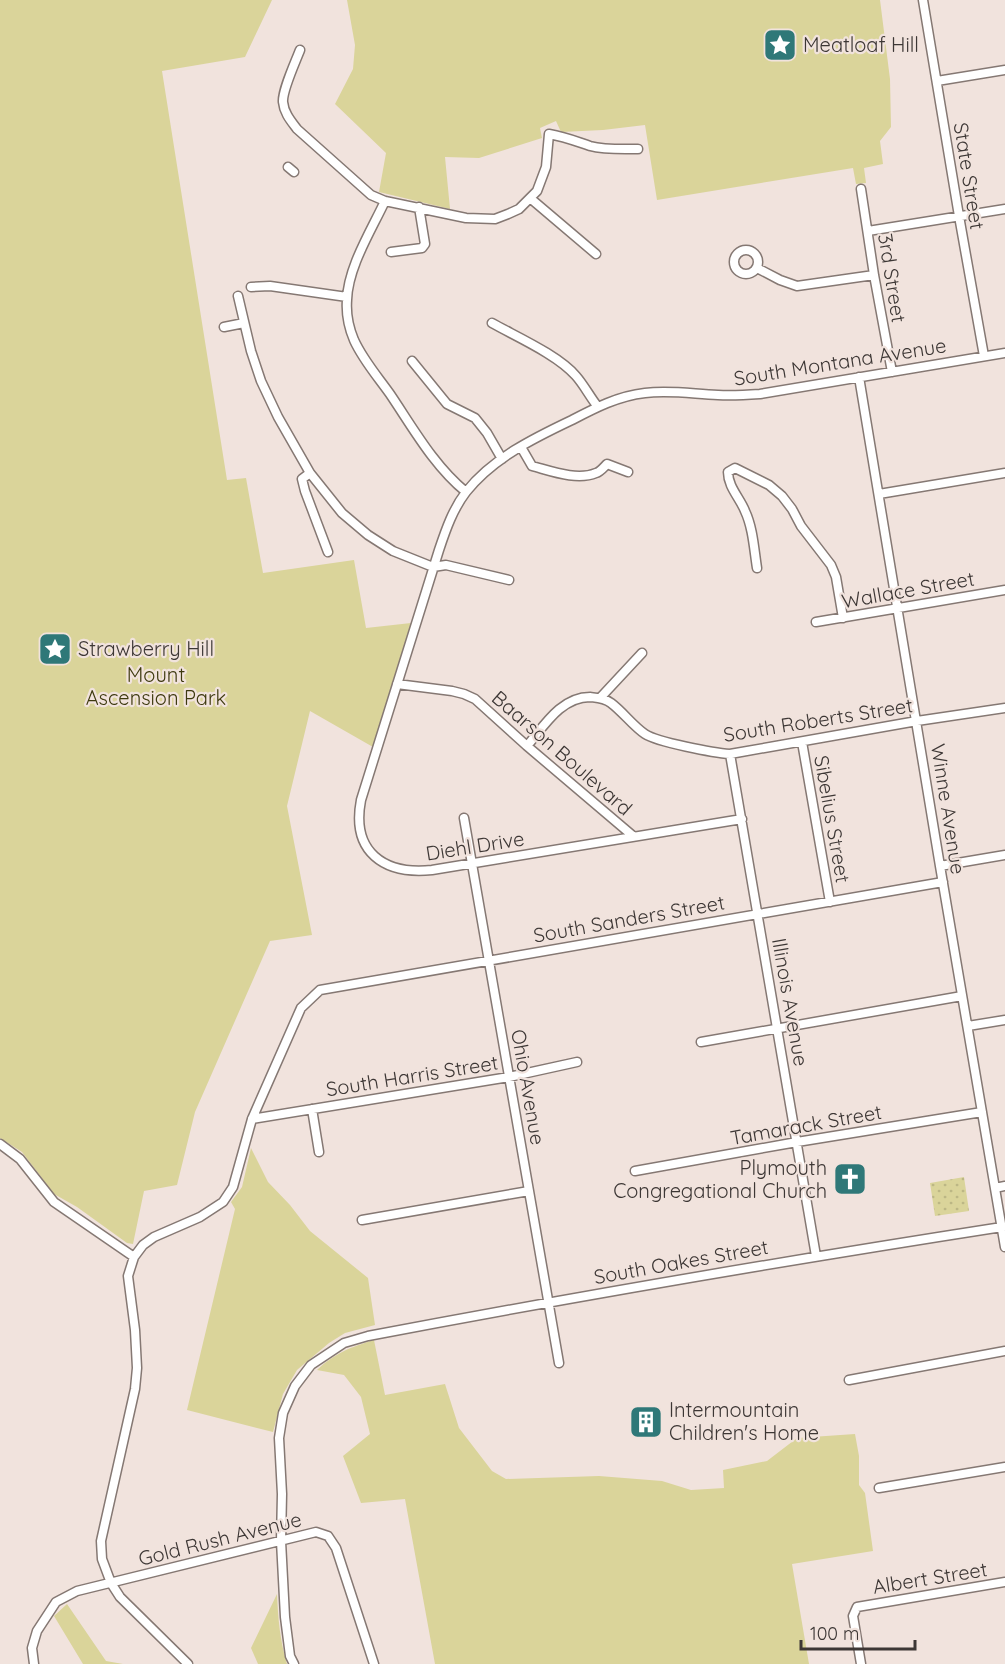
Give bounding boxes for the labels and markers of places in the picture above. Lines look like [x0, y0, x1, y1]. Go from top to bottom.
place icon: Meatloaf Hill [762, 27, 798, 63]
place label: Meatloaf Hill [803, 32, 919, 57]
place icon: Strawberry Hill [37, 631, 73, 667]
place label: Strawberry Hill [78, 636, 214, 661]
place label: Plymouth Congregational Church [613, 1155, 827, 1203]
church icon: Plymouth Congregational Church [832, 1161, 868, 1197]
place label: Intermountain Children's Home [669, 1397, 819, 1445]
building icon: Intermountain Children's Home [628, 1404, 664, 1440]

